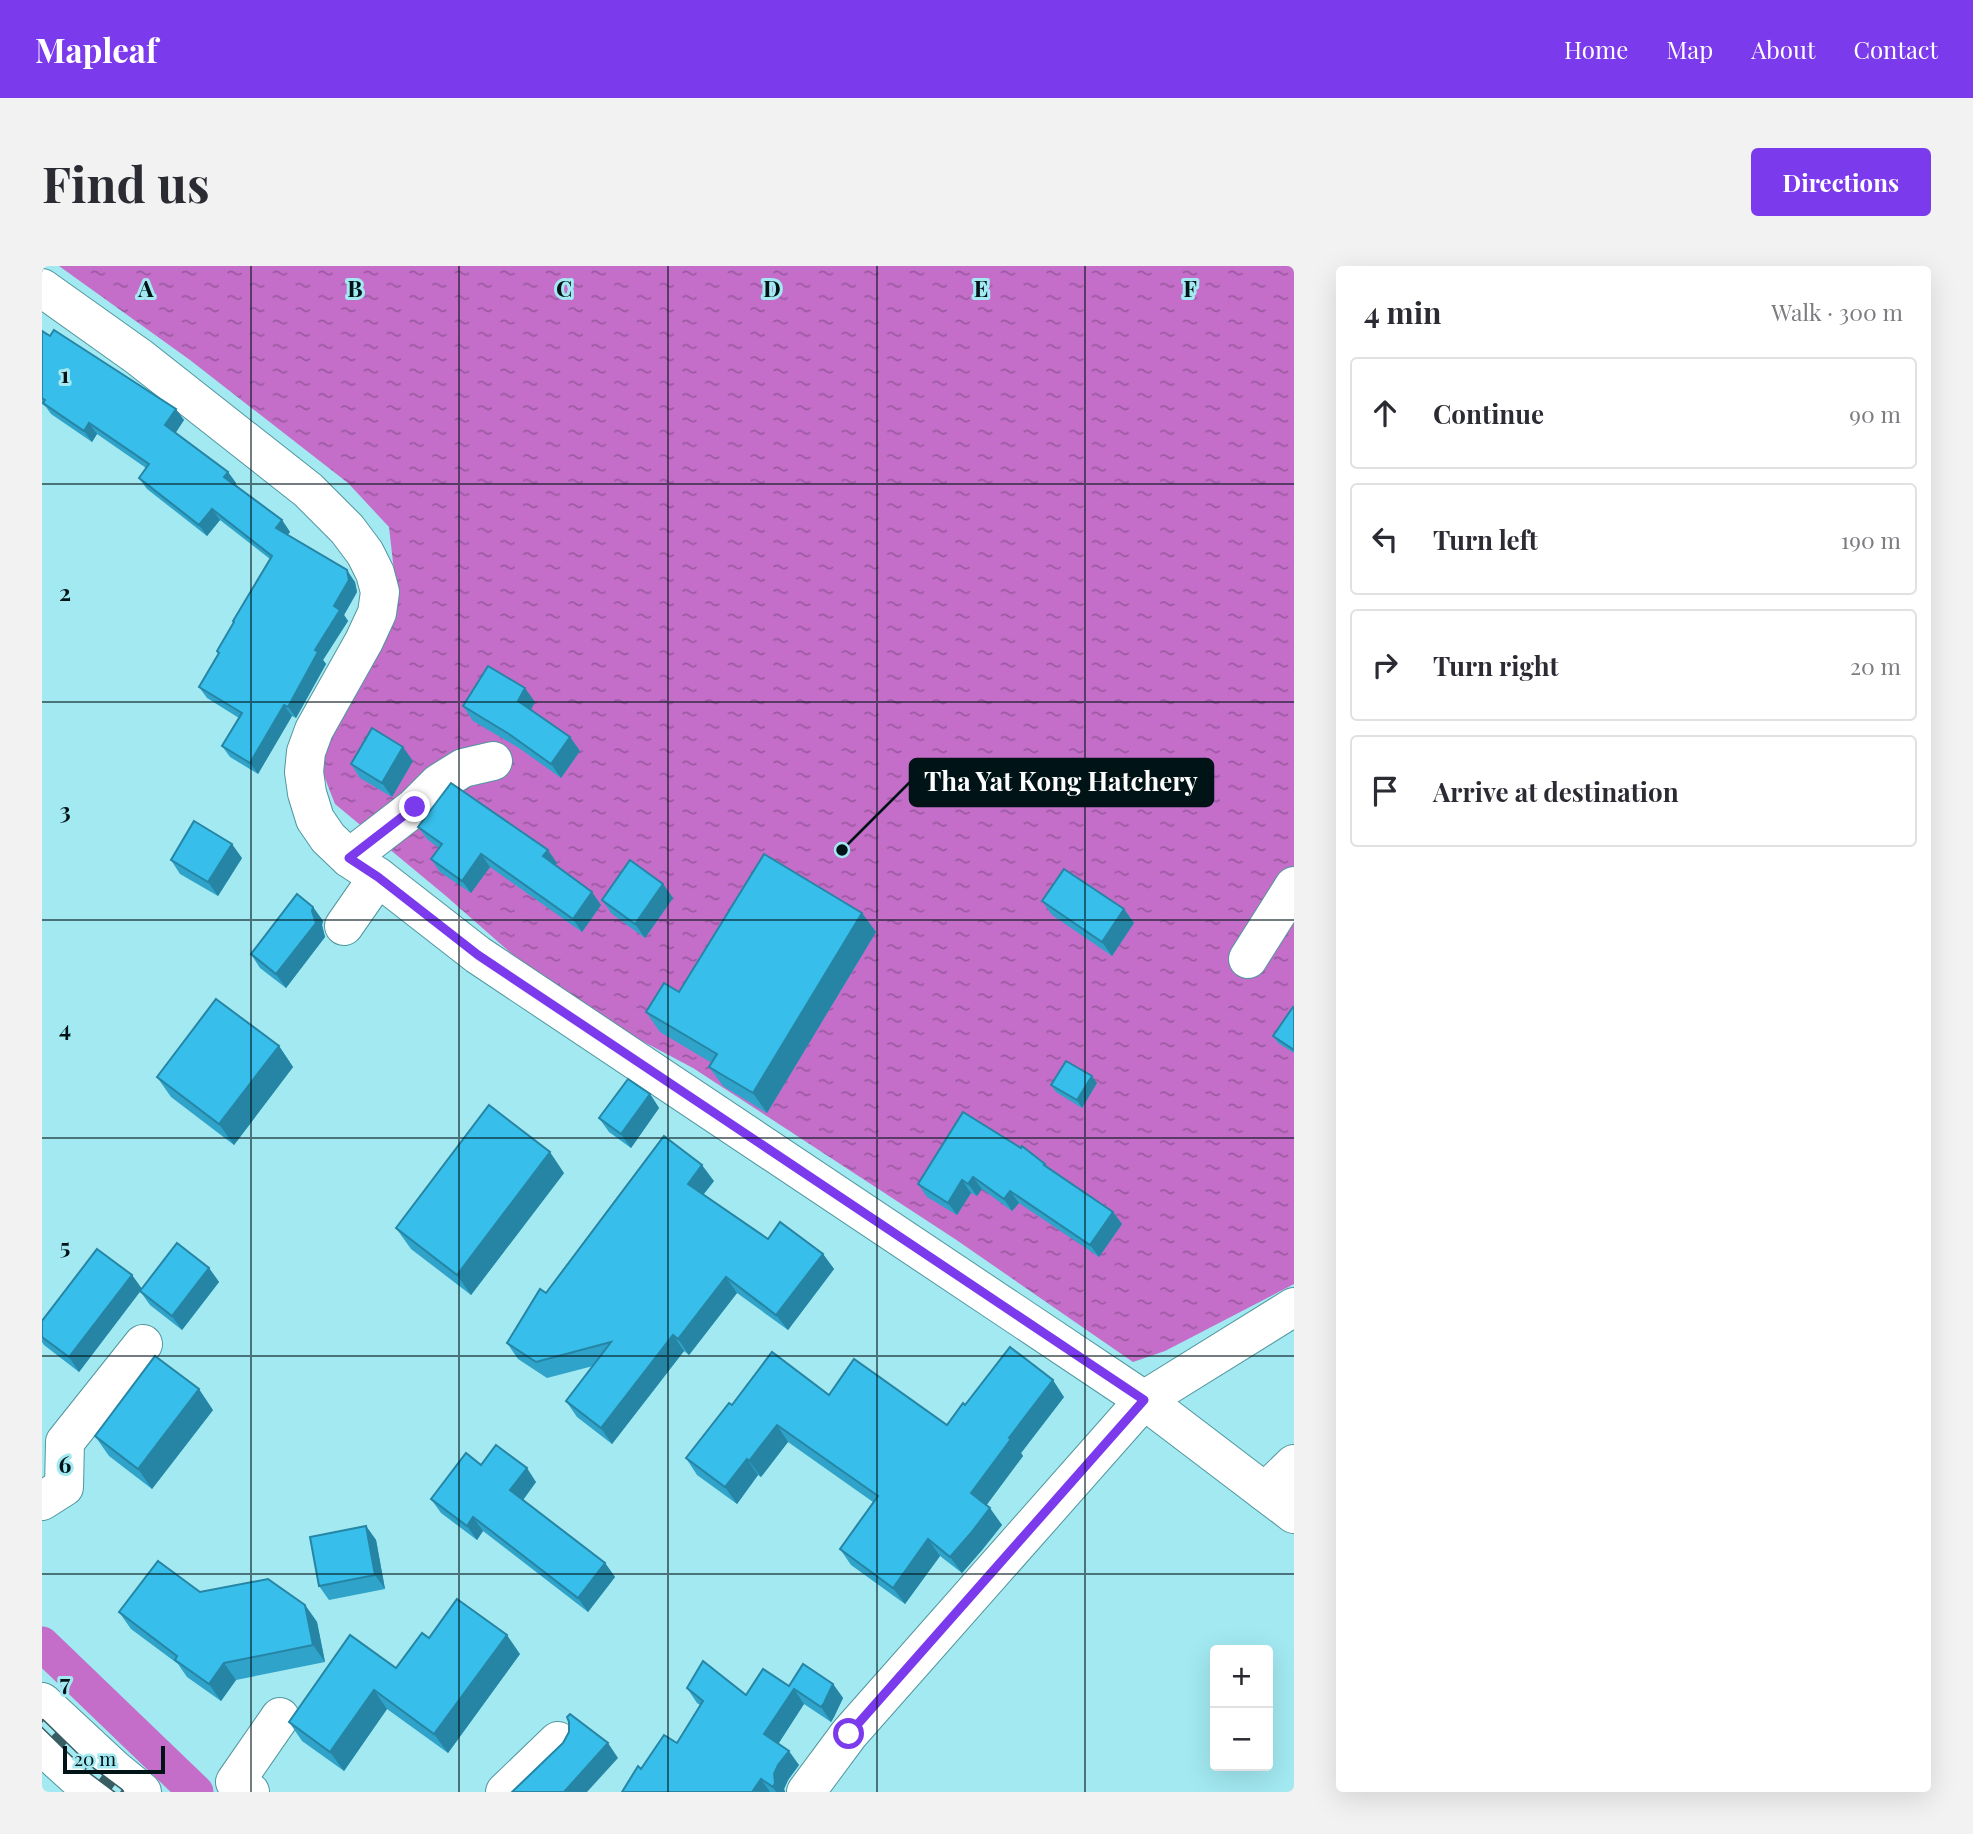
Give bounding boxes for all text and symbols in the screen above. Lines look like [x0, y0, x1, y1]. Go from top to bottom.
text: Mapleaf [35, 27, 158, 71]
text: Home [1564, 33, 1628, 65]
text: Map [1666, 33, 1713, 65]
text: About [1751, 33, 1815, 65]
text: Contact [1853, 33, 1938, 65]
button: Directions [1751, 148, 1931, 216]
text: Find us [42, 150, 210, 215]
text: A [137, 272, 154, 303]
text: B [347, 272, 363, 303]
text: C [556, 272, 572, 303]
text: D [763, 272, 781, 303]
text: E [974, 272, 988, 303]
text: F [1183, 272, 1197, 303]
text: 4 min [1364, 292, 1442, 332]
text: Walk · 300 m [1771, 296, 1903, 327]
text: 1 [61, 358, 70, 389]
icon: ahead [1366, 394, 1404, 432]
text: Continue [1433, 396, 1544, 431]
text: 90 m [1849, 398, 1901, 429]
icon: left [1366, 520, 1404, 558]
text: Turn left [1433, 522, 1538, 557]
text: 190 m [1841, 524, 1901, 555]
text: 2 [59, 576, 71, 607]
icon: right [1366, 646, 1404, 684]
text: Turn right [1433, 648, 1559, 683]
text: 20 m [1850, 650, 1901, 681]
callout: Tha Yat Kong Hatchery [910, 759, 1213, 806]
text: Tha Yat Kong Hatchery [924, 763, 1198, 798]
icon: arrive [1366, 772, 1404, 810]
text: Arrive at destination [1433, 774, 1679, 809]
route end [399, 791, 430, 822]
text: 3 [59, 794, 71, 825]
text: 4 [59, 1012, 71, 1043]
text: 5 [60, 1230, 70, 1261]
text: 6 [59, 1448, 72, 1479]
map controls [1210, 1645, 1273, 1771]
button: + [1210, 1645, 1273, 1708]
text: 7 [60, 1666, 71, 1697]
button: − [1210, 1708, 1273, 1771]
route start [833, 1718, 864, 1749]
scale bar [63, 1743, 164, 1775]
text: 20 m [74, 1745, 116, 1771]

